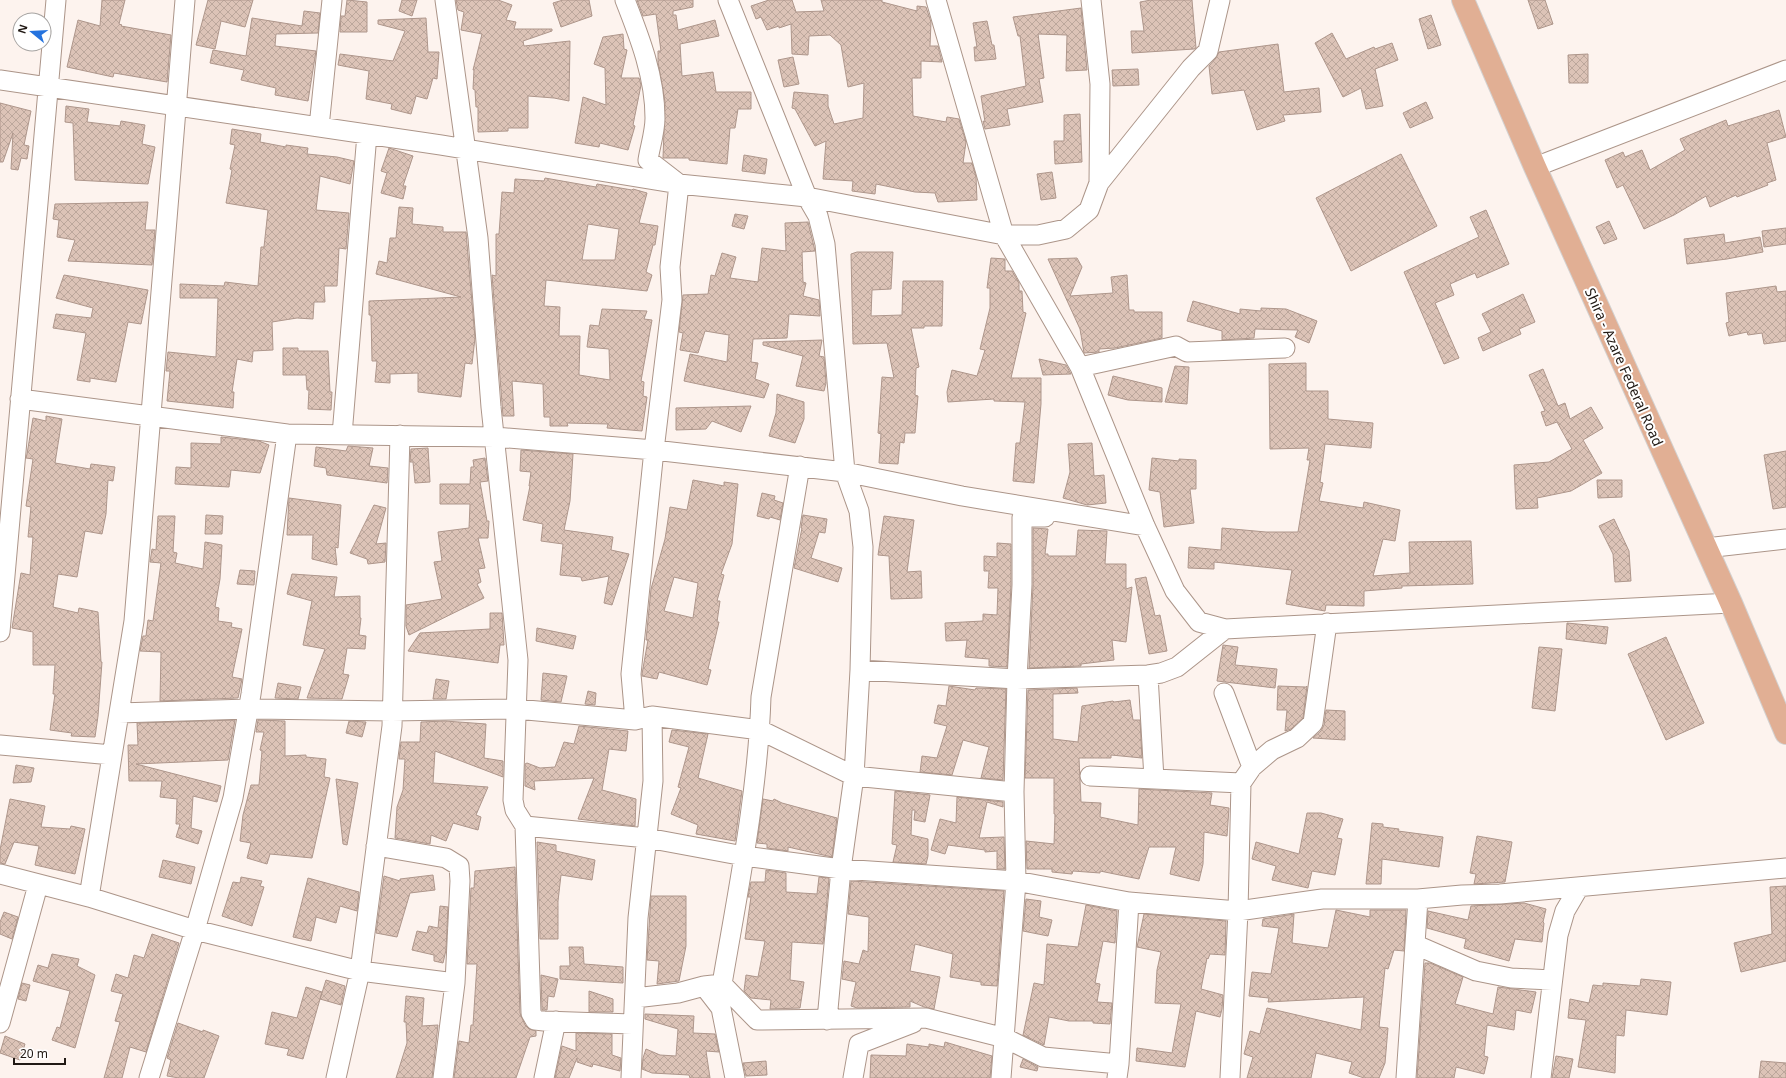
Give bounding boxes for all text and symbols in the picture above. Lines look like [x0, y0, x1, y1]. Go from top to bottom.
north arrow [12, 12, 52, 52]
text: N [13, 22, 31, 35]
street label: Shira - Azare Federal Road [1581, 285, 1668, 449]
scale bar [14, 1040, 65, 1066]
text: 20 m [20, 1045, 48, 1062]

